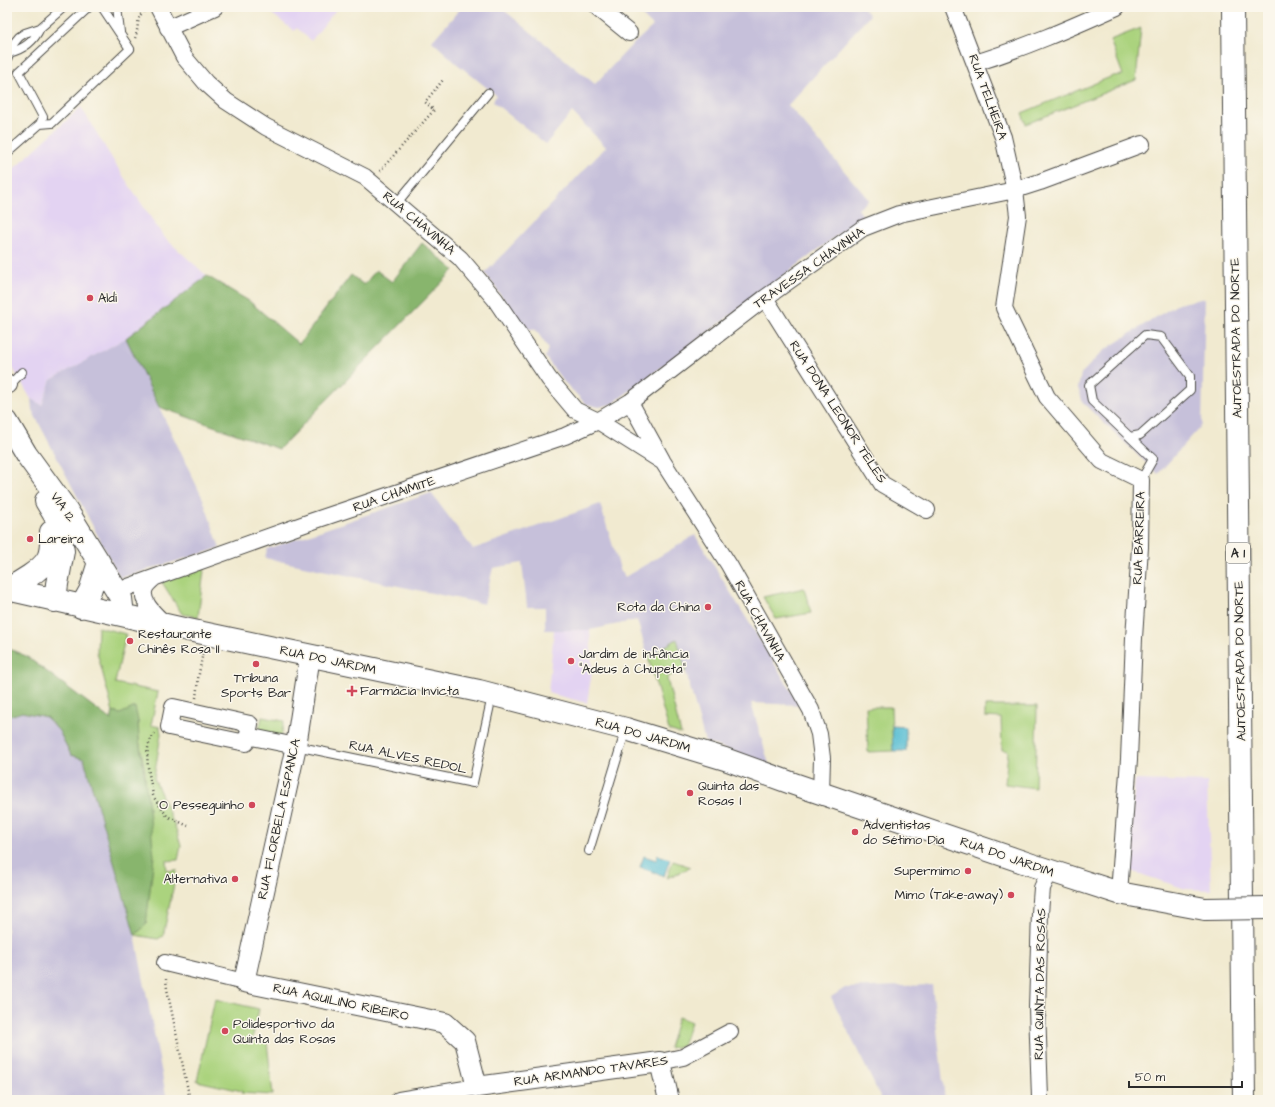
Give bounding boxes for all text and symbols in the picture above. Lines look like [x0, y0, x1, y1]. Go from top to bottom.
street label: RUA TELHEIRA [964, 52, 1012, 143]
street label: RUA CHAVINHA [379, 187, 460, 259]
street label: TRAVESSA CHAVINHA [750, 222, 869, 313]
street label: AUTOESTRADA DO NORTE [1226, 257, 1246, 418]
place label: Aldi [98, 289, 117, 307]
marker: Aldi [85, 293, 95, 303]
street label: RUA DONA LEONOR TELES [785, 337, 891, 487]
street label: RUA CHAIMITE [350, 471, 438, 517]
street label: VIA 12 [46, 488, 80, 526]
street label: RUA BARREIRA [1128, 490, 1150, 585]
place label: Lareira [38, 530, 84, 548]
marker: Lareira [25, 534, 35, 544]
road number: A 1 [1226, 543, 1250, 563]
street label: RUA CHAVINHA [730, 577, 790, 665]
street label: AUTOESTRADA DO NORTE [1230, 580, 1250, 741]
place label: Rota da China [617, 598, 700, 616]
marker: Rota da China [703, 602, 713, 612]
place label: Restaurante Chinês Rosa II [138, 625, 220, 658]
marker: Restaurante Chinês Rosa II [125, 636, 135, 646]
street label: RUA DO JARDIM [278, 641, 378, 679]
place label: Jardim de infância "Adeus à Chupeta" [579, 645, 689, 678]
marker: Jardim de infância "Adeus à Chupeta" [566, 656, 576, 666]
marker: Tribuna Sports Bar [251, 659, 261, 669]
place label: Tribuna Sports Bar [221, 669, 291, 702]
place label: Farmácia Invicta [360, 682, 459, 700]
marker: Farmácia Invicta [347, 686, 357, 696]
street label: RUA DO JARDIM [593, 713, 693, 757]
street label: RUA FLORBELA ESPANCA [253, 736, 305, 901]
street label: RUA ALVES REDOL [347, 736, 469, 778]
place label: Quinta das Rosas I [698, 777, 760, 810]
marker: Quinta das Rosas I [685, 788, 695, 798]
place label: O Pesseguinho [159, 796, 245, 815]
marker: O Pesseguinho [247, 800, 257, 810]
place label: Adventistas do Sétimo Dia [863, 816, 945, 849]
marker: Adventistas do Sétimo Dia [850, 827, 860, 837]
street label: RUA DO JARDIM [958, 833, 1057, 882]
place label: Supermimo [894, 862, 961, 880]
marker: Supermimo [963, 866, 973, 876]
place label: Alternativa [163, 870, 227, 888]
marker: Alternativa [230, 874, 240, 884]
place label: Mimo (Take-away) [895, 886, 1003, 905]
marker: Mimo (Take-away) [1006, 890, 1016, 900]
street label: RUA QUINTA DAS ROSAS [1030, 908, 1050, 1060]
street label: RUA AQUILINO RIBEIRO [272, 979, 411, 1025]
place label: Polidesportivo da Quinta das Rosas [233, 1015, 336, 1048]
marker: Polidesportivo da Quinta das Rosas [220, 1026, 230, 1036]
street label: RUA ARMANDO TAVARES [513, 1051, 669, 1091]
scale bar [1129, 1063, 1242, 1089]
text: 50 m [1135, 1069, 1166, 1086]

